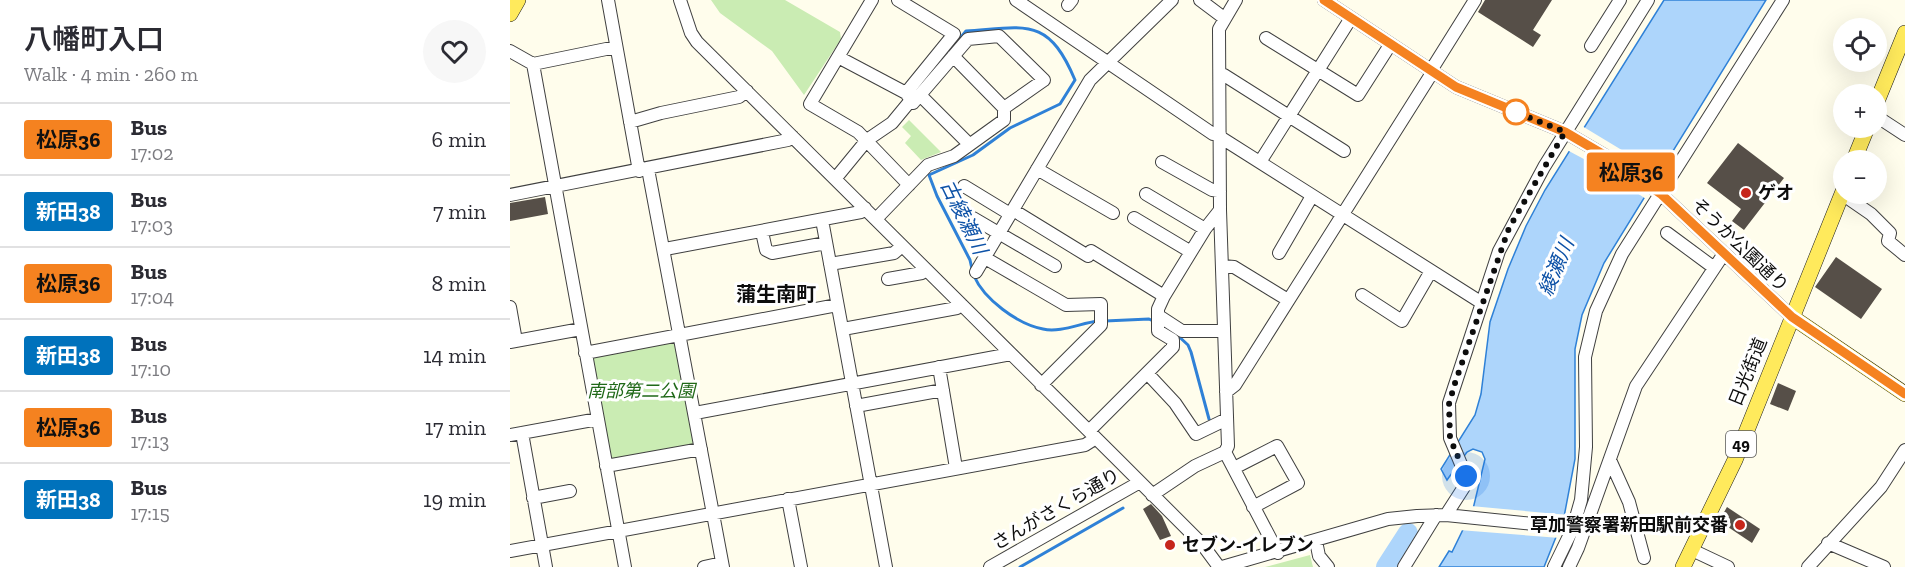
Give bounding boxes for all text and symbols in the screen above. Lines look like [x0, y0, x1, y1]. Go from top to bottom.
map controls [1833, 18, 1887, 204]
button: locate [1833, 18, 1887, 72]
button: heart [423, 20, 486, 83]
text: 八幡町入口 [24, 23, 164, 56]
text: Walk · 4 min · 260 m [24, 62, 198, 86]
button: + [1833, 84, 1887, 138]
unlabelled marker [1503, 99, 1529, 125]
text: Bus [130, 114, 167, 141]
text: 6 min [432, 126, 486, 153]
text: 松原36 [36, 127, 100, 152]
text: 17:02 [130, 141, 174, 165]
button: − [1833, 150, 1887, 204]
line badge: 松原36 [1589, 152, 1673, 192]
text: 松原36 [1599, 160, 1663, 185]
water label: 古綾瀬川 [936, 176, 993, 260]
place label: ゲオ [1758, 182, 1794, 204]
text: Bus [131, 186, 167, 213]
marker: ゲオ [1739, 186, 1753, 200]
street label: そうか公園通り [1687, 193, 1793, 297]
text: 7 min [433, 198, 486, 225]
text: 新田38 [36, 199, 101, 224]
text: 17:03 [131, 213, 173, 237]
water label: 綾瀬川 [1533, 233, 1580, 299]
text: Bus [130, 258, 167, 285]
text: 8 min [431, 270, 486, 297]
text: 松原36 [36, 271, 100, 296]
district label: 蒲生南町 [736, 282, 816, 306]
text: 17:04 [130, 285, 174, 309]
text: Bus [131, 330, 167, 357]
street label: 日光街道 [1724, 335, 1772, 409]
text: 14 min [423, 342, 486, 369]
text: 新田38 [36, 343, 101, 368]
text: 17:10 [131, 357, 171, 381]
park label: 南部第二公園 [587, 380, 698, 402]
text: Bus [130, 402, 167, 429]
text: 17 min [425, 414, 486, 441]
text: 松原36 [36, 415, 100, 440]
text: 17:13 [130, 429, 169, 453]
road number: 49 [1726, 431, 1756, 457]
your location [1451, 461, 1481, 491]
street label: さんがさくら通り [988, 463, 1124, 555]
text: Bus [131, 474, 167, 501]
text: 19 min [423, 486, 486, 513]
text: 新田38 [36, 487, 101, 512]
text: 17:15 [131, 501, 170, 525]
place label: 草加警察署新田駅前交番 [1530, 514, 1728, 536]
marker: 草加警察署新田駅前交番 [1733, 518, 1747, 532]
place label: セブン-イレブン [1182, 534, 1314, 556]
marker: セブン-イレブン [1163, 538, 1177, 552]

